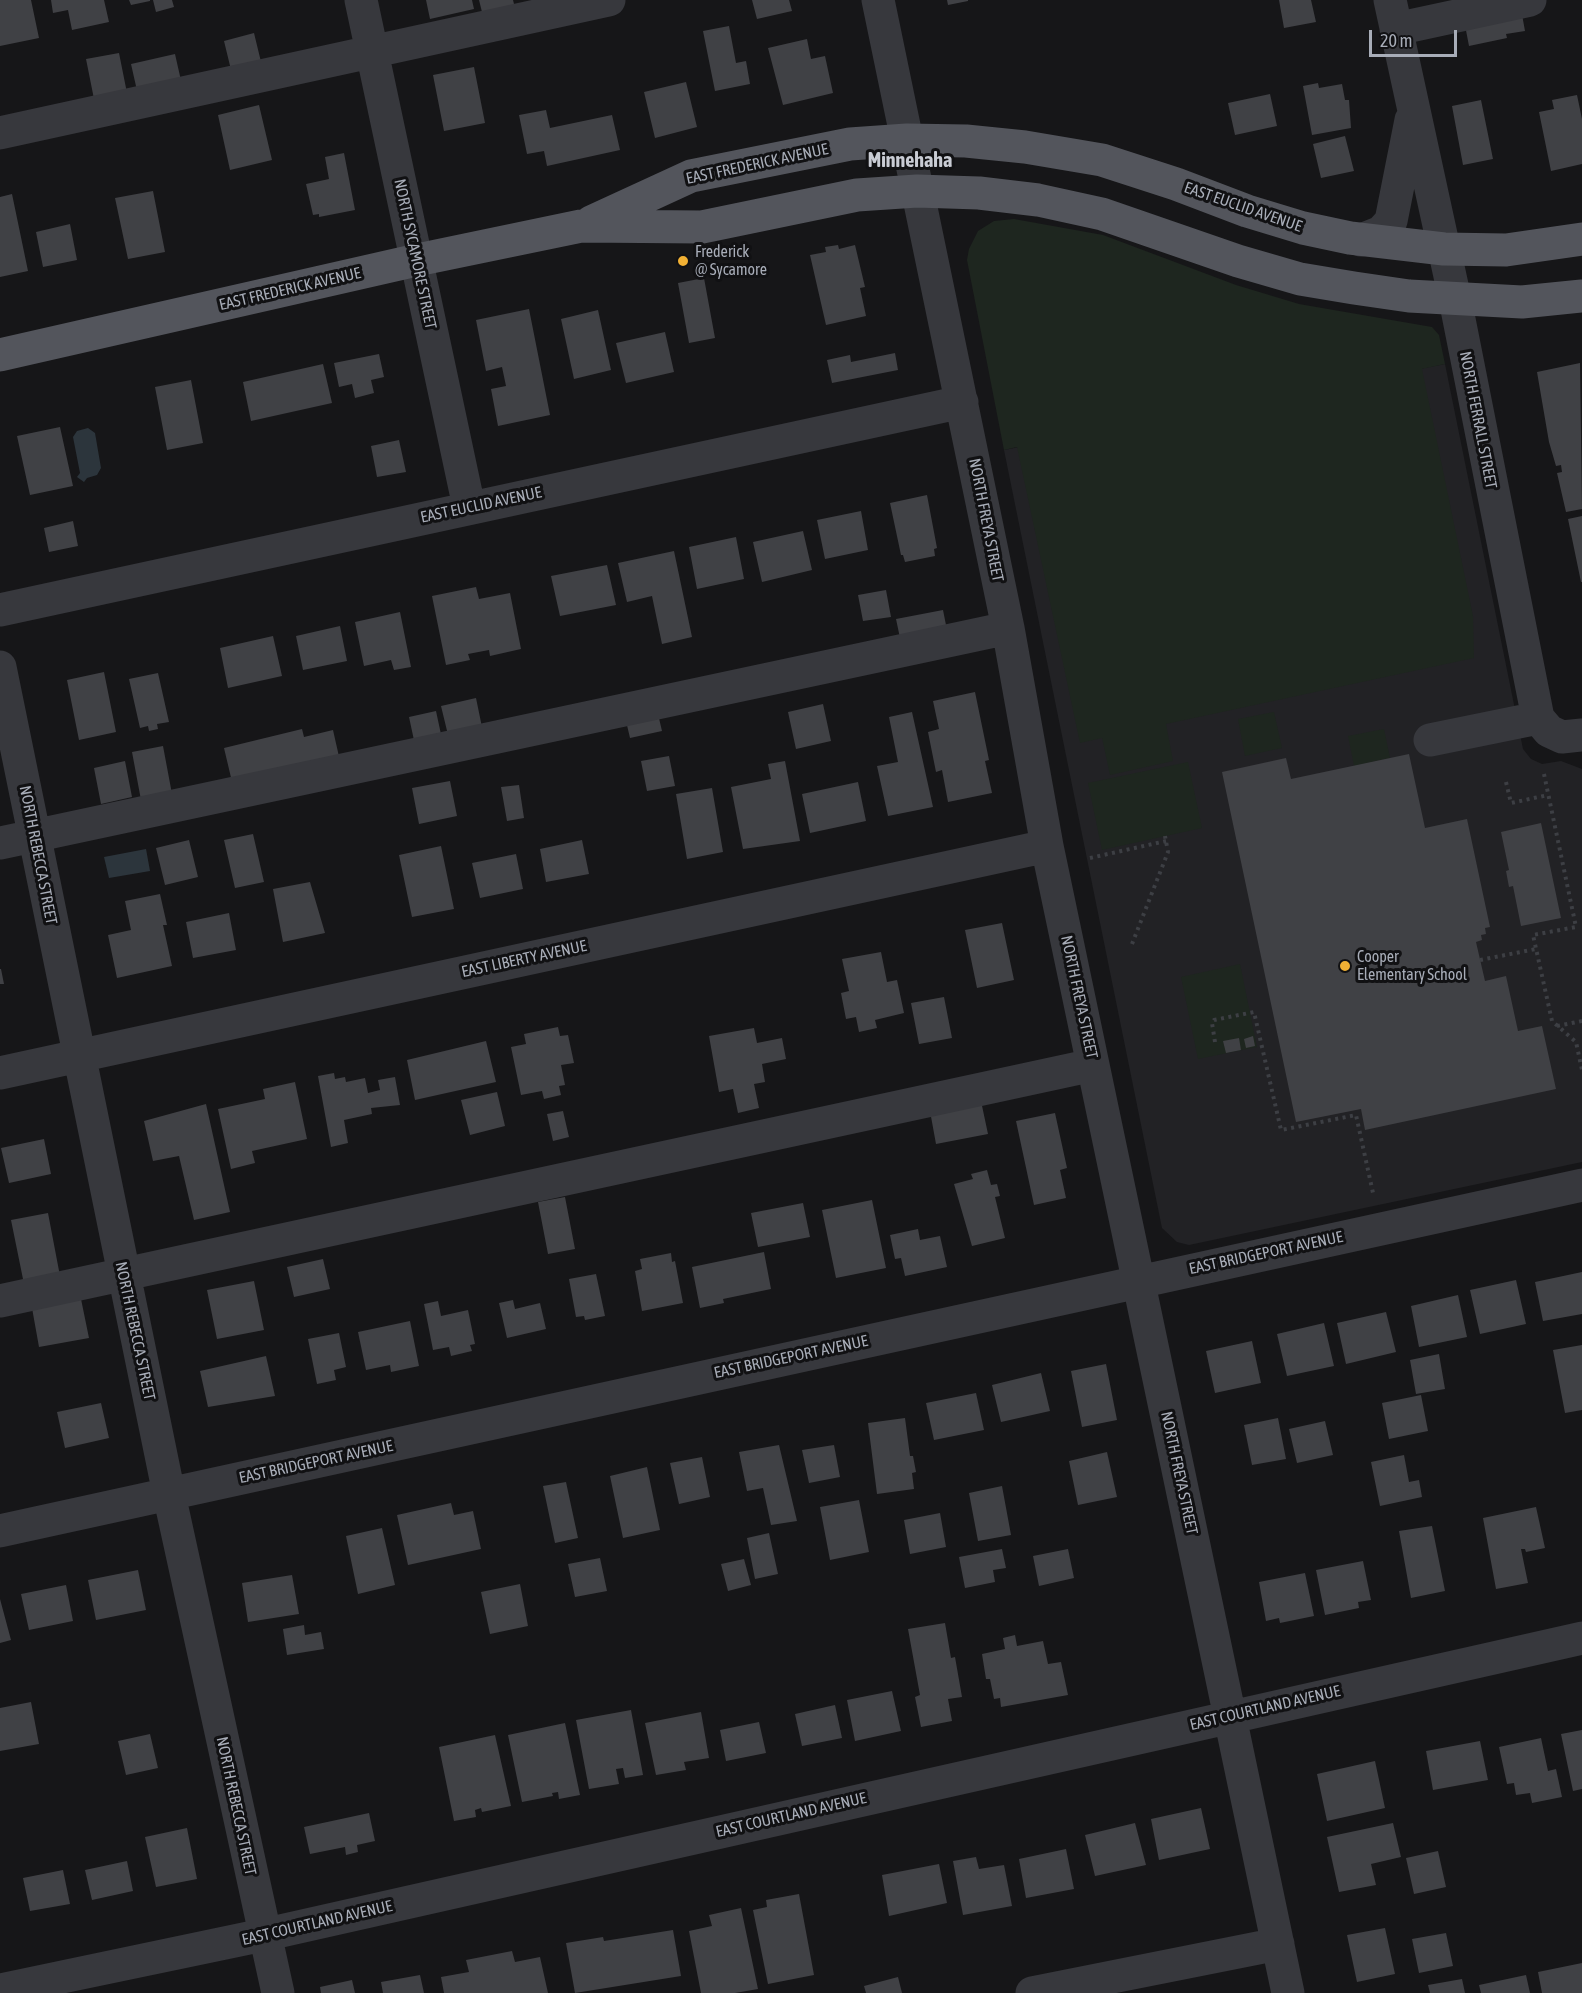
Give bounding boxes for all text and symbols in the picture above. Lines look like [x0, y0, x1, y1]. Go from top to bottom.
scale bar [1372, 18, 1460, 56]
text: 20 m [1380, 30, 1412, 51]
street label: EAST FREDERICK AVENUE [684, 140, 830, 188]
district label: Minnehaha [868, 149, 952, 173]
street label: NORTH SYCAMORE STREET [390, 177, 440, 331]
street label: EAST EUCLID AVENUE [1182, 178, 1304, 236]
place label: Frederick @ Sycamore [695, 242, 767, 280]
marker: Frederick @ Sycamore [676, 254, 690, 268]
street label: EAST FREDERICK AVENUE [217, 263, 363, 315]
street label: NORTH FERRALL STREET [1455, 350, 1501, 490]
street label: NORTH FREYA STREET [965, 457, 1007, 583]
street label: EAST EUCLID AVENUE [419, 483, 543, 527]
street label: NORTH REBECCA STREET [15, 784, 61, 926]
street label: NORTH FREYA STREET [1057, 934, 1101, 1060]
street label: EAST LIBERTY AVENUE [460, 936, 588, 982]
place label: Cooper Elementary School [1357, 947, 1467, 985]
marker: Cooper Elementary School [1338, 959, 1352, 973]
street label: EAST BRIDGEPORT AVENUE [1187, 1227, 1345, 1279]
street label: NORTH REBECCA STREET [111, 1260, 159, 1402]
street label: EAST BRIDGEPORT AVENUE [712, 1331, 870, 1383]
street label: NORTH FREYA STREET [1157, 1410, 1201, 1536]
street label: EAST BRIDGEPORT AVENUE [237, 1436, 395, 1488]
street label: EAST COURTLAND AVENUE [1188, 1681, 1342, 1735]
street label: NORTH REBECCA STREET [212, 1735, 260, 1877]
street label: EAST COURTLAND AVENUE [714, 1788, 868, 1842]
street label: EAST COURTLAND AVENUE [240, 1896, 394, 1950]

